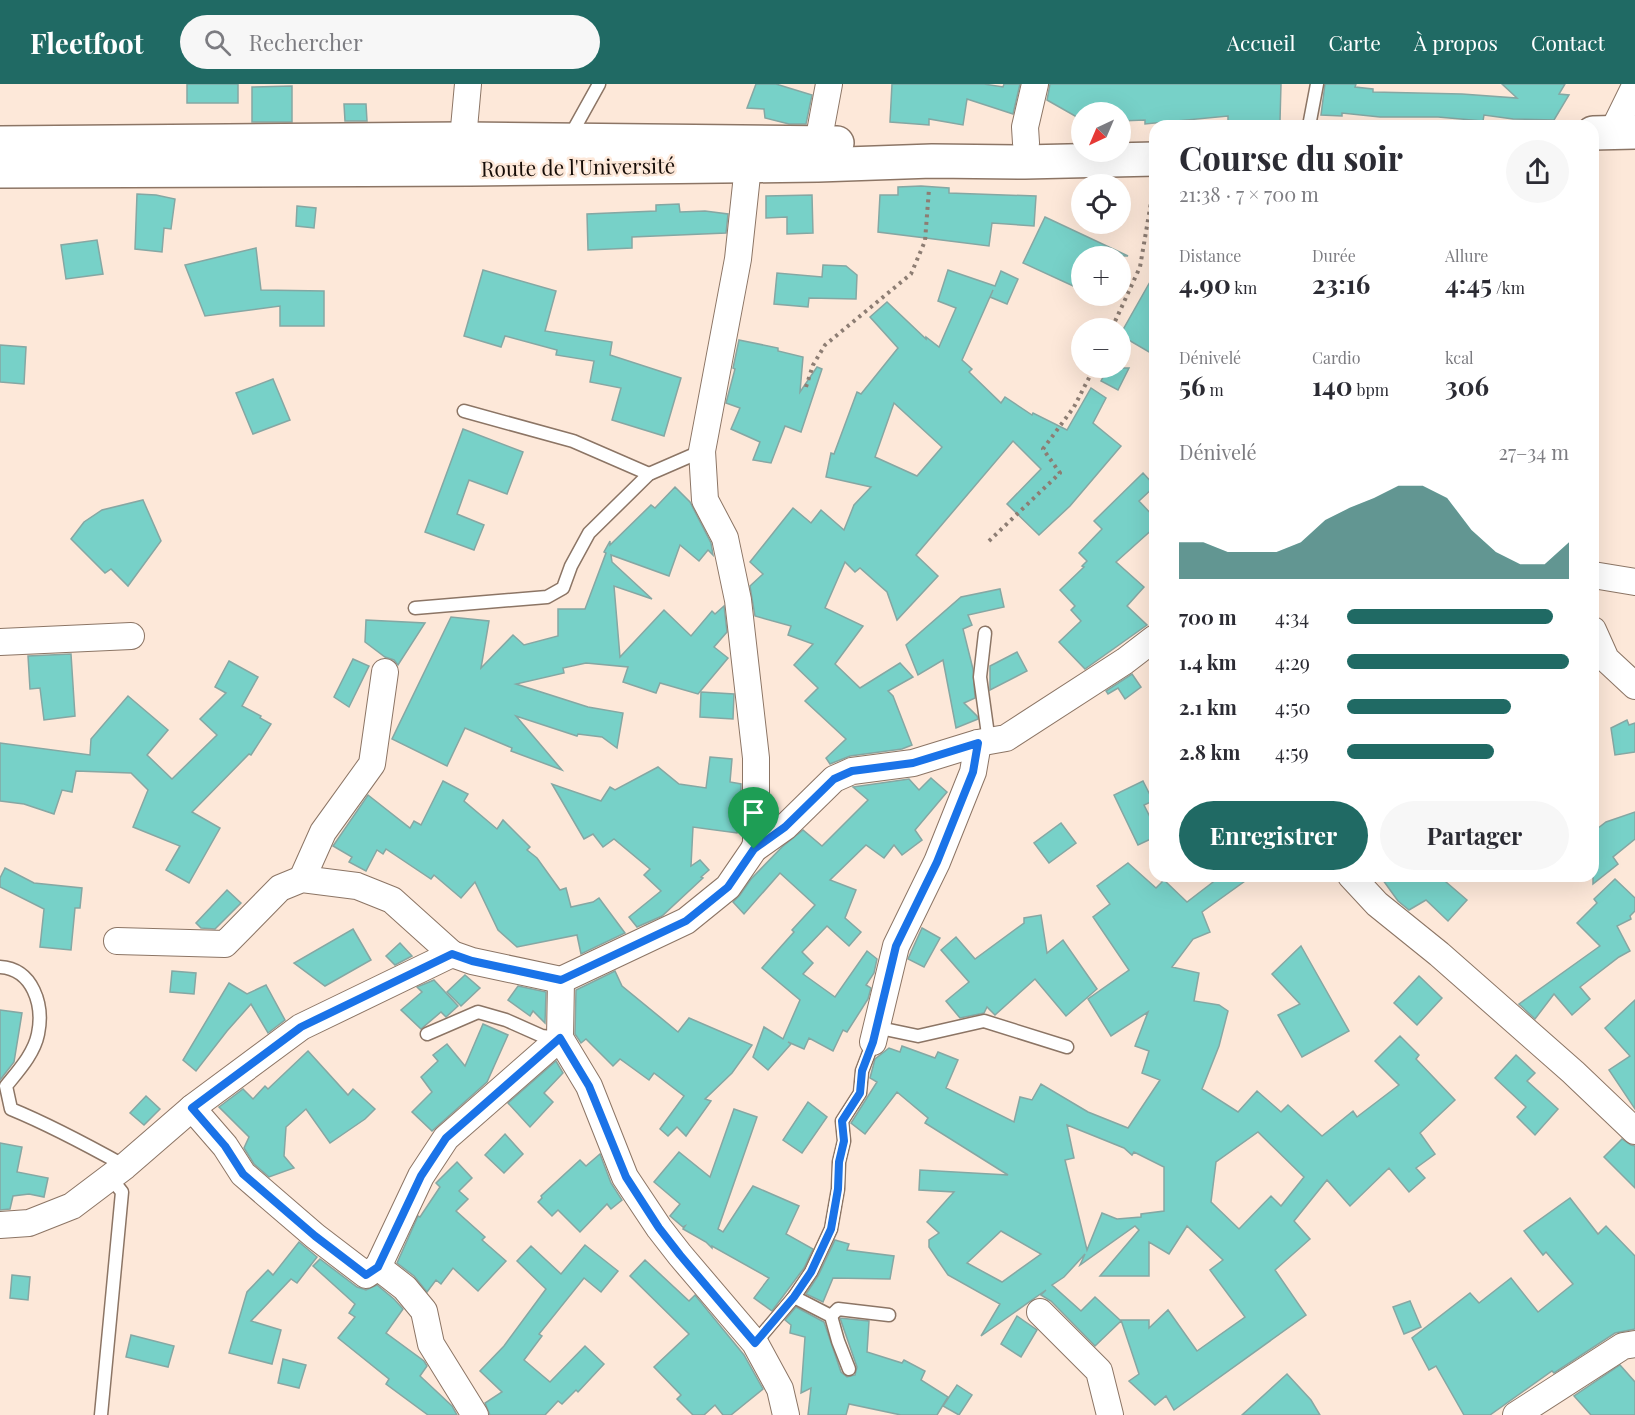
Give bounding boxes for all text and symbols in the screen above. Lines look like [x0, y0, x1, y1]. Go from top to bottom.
search box [180, 15, 600, 69]
text: Fleetfoot [30, 24, 144, 61]
icon: search [201, 26, 234, 59]
text: Rechercher [249, 27, 363, 57]
text: Accueil [1227, 28, 1295, 56]
text: Carte [1328, 28, 1381, 56]
text: À propos [1414, 28, 1498, 56]
text: Contact [1531, 28, 1605, 56]
north arrow [1071, 102, 1131, 162]
map controls [1071, 102, 1131, 378]
text: Course du soir [1179, 135, 1403, 179]
button: share [1506, 140, 1569, 203]
street label: Route de l'Université [481, 150, 675, 182]
button: locate [1071, 174, 1131, 234]
text: 21:38 · 7 × 700 m [1179, 180, 1319, 207]
text: Distance [1179, 245, 1241, 266]
text: Durée [1312, 245, 1356, 266]
text: Allure [1445, 245, 1488, 266]
button: + [1071, 246, 1131, 306]
text: 4.90 [1179, 266, 1231, 301]
text: 23:16 [1312, 266, 1370, 301]
text: 4:45 [1445, 266, 1492, 301]
text: km [1231, 277, 1257, 298]
text: /km [1492, 277, 1525, 298]
button: − [1071, 318, 1131, 378]
text: Dénivelé [1179, 347, 1241, 368]
text: Cardio [1312, 347, 1361, 368]
text: kcal [1445, 347, 1474, 368]
text: 56 [1179, 368, 1206, 403]
text: 140 [1312, 368, 1352, 403]
text: 306 [1445, 368, 1489, 403]
text: m [1206, 379, 1224, 400]
text: bpm [1352, 379, 1389, 400]
text: Dénivelé [1179, 438, 1257, 465]
text: 27–34 m [1498, 438, 1569, 465]
text: 700 m [1179, 603, 1237, 630]
text: 4:34 [1275, 603, 1309, 630]
text: 1.4 km [1179, 648, 1237, 675]
text: 4:29 [1275, 648, 1310, 675]
text: 2.1 km [1179, 693, 1237, 720]
text: 4:50 [1275, 693, 1311, 720]
text: 2.8 km [1179, 738, 1240, 765]
text: 4:59 [1275, 738, 1309, 765]
pin [728, 787, 779, 849]
icon: arrive [737, 796, 770, 829]
button: Enregistrer [1179, 801, 1368, 870]
button: Partager [1380, 801, 1569, 870]

